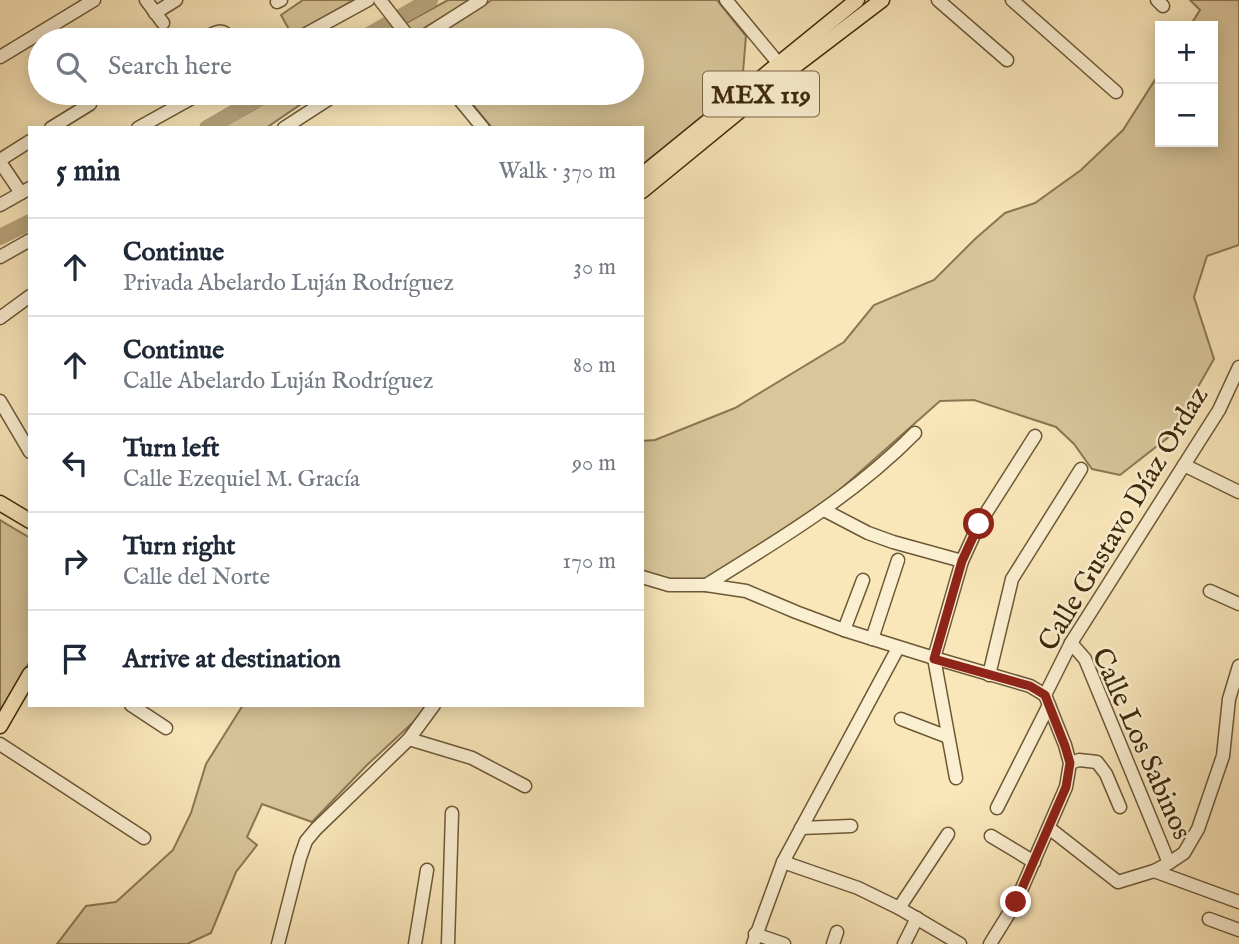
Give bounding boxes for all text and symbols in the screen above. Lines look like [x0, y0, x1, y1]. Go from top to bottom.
map controls [1155, 21, 1218, 147]
button: + [1155, 21, 1218, 84]
search box [28, 28, 644, 105]
icon: search [52, 48, 90, 86]
text: Search here [108, 50, 232, 83]
road number: MEX 119 [703, 72, 819, 116]
button: − [1155, 84, 1218, 147]
text: 5 min [56, 153, 121, 191]
text: Walk · 370 m [498, 157, 616, 186]
text: Continue [123, 236, 224, 269]
icon: ahead [56, 248, 94, 286]
text: 30 m [573, 253, 616, 282]
text: Privada Abelardo Luján Rodríguez [123, 269, 454, 298]
text: Continue [123, 334, 224, 367]
icon: ahead [56, 346, 94, 384]
text: 80 m [573, 351, 616, 380]
text: Calle Abelardo Luján Rodríguez [123, 367, 433, 396]
street label: Calle Gustavo Díaz Ordaz [1031, 381, 1217, 658]
text: Turn left [123, 432, 220, 465]
icon: left [56, 444, 94, 482]
text: 90 m [572, 449, 616, 478]
text: Calle Ezequiel M. Gracía [123, 465, 360, 494]
route start [963, 508, 994, 539]
text: Turn right [123, 530, 236, 563]
icon: right [56, 542, 94, 580]
text: 170 m [563, 547, 616, 576]
text: Calle del Norte [123, 563, 270, 592]
icon: arrive [56, 640, 94, 678]
text: Arrive at destination [123, 643, 341, 676]
street label: Calle Los Sabinos [1083, 643, 1199, 845]
route end [1000, 886, 1031, 917]

